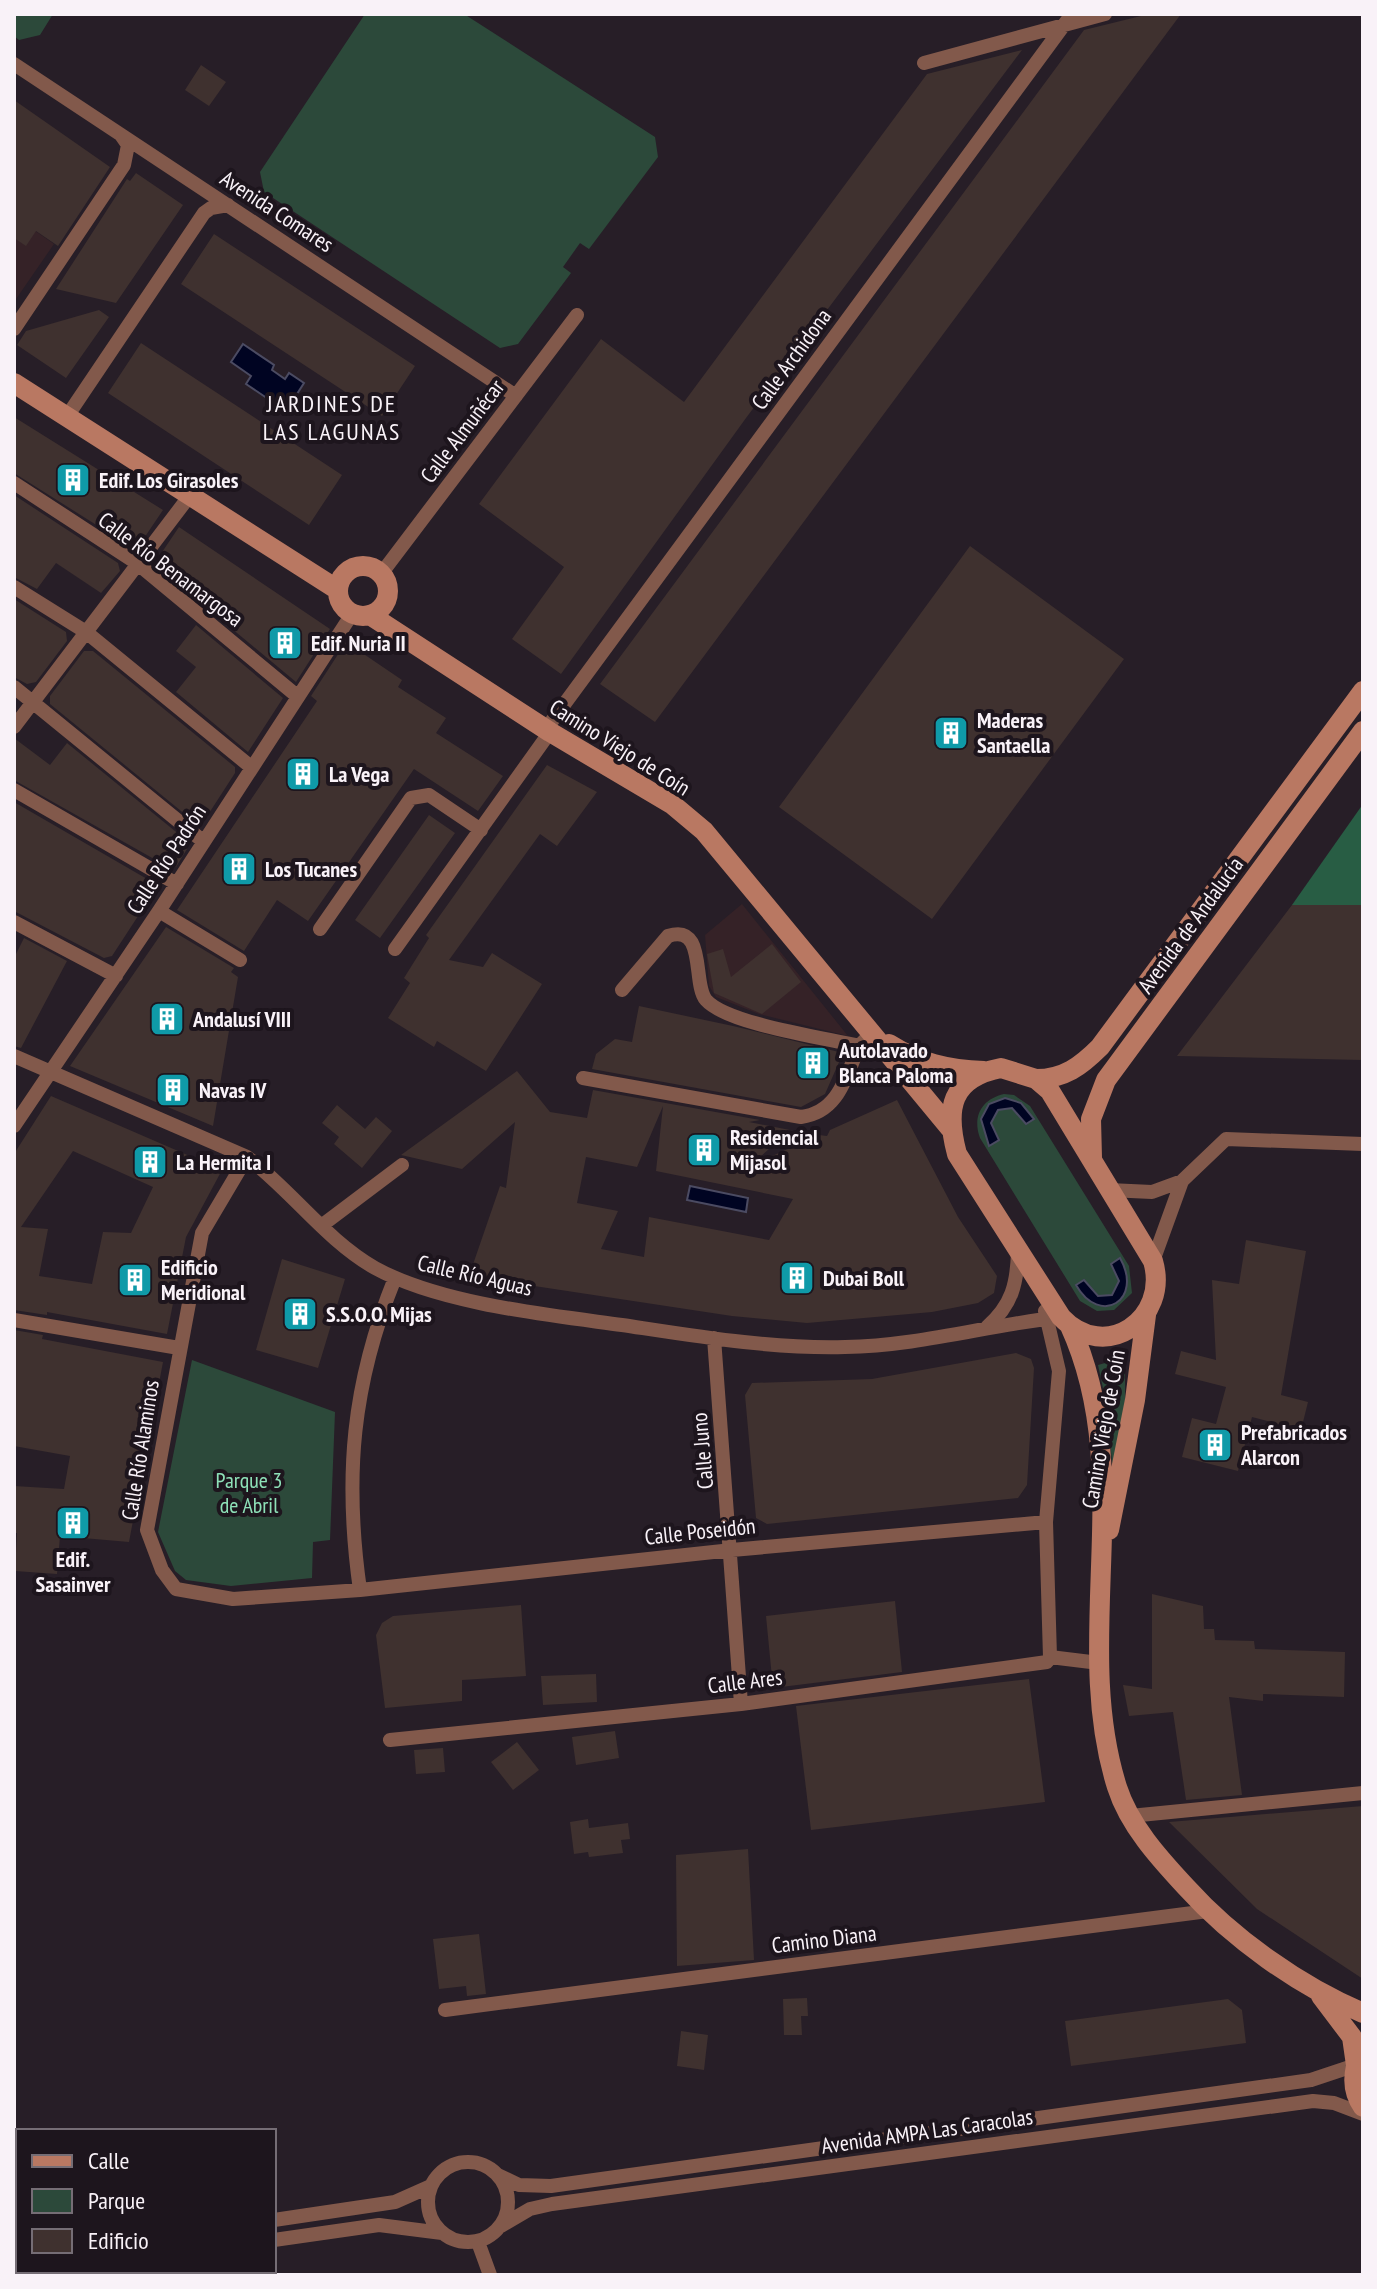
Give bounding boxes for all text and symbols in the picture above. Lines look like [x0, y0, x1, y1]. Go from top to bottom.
street label: Avenida Comares [215, 164, 339, 258]
street label: Calle Archidona [745, 303, 837, 415]
street label: Calle Almuñécar [414, 374, 510, 488]
district label: JARDINES DE LAS LAGUNAS [263, 388, 401, 447]
building icon: Edif. Los Girasoles [54, 461, 92, 499]
place label: Edif. Los Girasoles [99, 466, 239, 494]
street label: Calle Río Benamargosa [93, 505, 249, 633]
building icon: Edif. Nuria II [266, 624, 304, 662]
place label: Edif. Nuria II [311, 629, 406, 657]
street label: Camino Viejo de Coín [544, 693, 696, 801]
place label: Maderas Santaella [977, 706, 1050, 759]
building icon: Maderas Santaella [932, 714, 970, 752]
building icon: La Vega [284, 755, 322, 793]
place label: La Vega [329, 760, 389, 788]
street label: Calle Río Padrón [120, 799, 212, 919]
building icon: Los Tucanes [220, 850, 258, 888]
street label: Avenida de Andalucía [1131, 851, 1249, 999]
place label: Los Tucanes [265, 855, 358, 883]
building icon: Andalusí VIII [148, 1000, 186, 1038]
place label: Andalusí VIII [192, 1005, 291, 1033]
place label: Autolavado Blanca Paloma [838, 1036, 953, 1089]
building icon: Autolavado Blanca Paloma [794, 1044, 832, 1082]
building icon: Navas IV [154, 1071, 192, 1109]
place label: Navas IV [199, 1076, 267, 1104]
place label: Residencial Mijasol [730, 1123, 819, 1176]
building icon: Residencial Mijasol [685, 1131, 723, 1169]
building icon: La Hermita I [131, 1143, 169, 1181]
place label: La Hermita I [176, 1148, 271, 1176]
street label: Calle Río Aguas [415, 1248, 535, 1302]
place label: Edificio Meridional [161, 1253, 246, 1306]
building icon: Dubai Boll [778, 1259, 816, 1297]
building icon: Edificio Meridional [116, 1261, 154, 1299]
place label: Dubai Boll [823, 1264, 905, 1292]
building icon: S.S.O.O. Mijas [281, 1295, 319, 1333]
place label: S.S.O.O. Mijas [326, 1300, 432, 1328]
street label: Camino Viejo de Coín [1075, 1347, 1131, 1511]
street label: Calle Río Alaminos [115, 1378, 165, 1522]
street label: Calle Juno [685, 1412, 719, 1490]
place label: Prefabricados Alarcon [1240, 1418, 1347, 1471]
building icon: Prefabricados Alarcon [1196, 1426, 1234, 1464]
park label: Parque 3 de Abril [216, 1466, 282, 1519]
building icon: Edif. Sasainver [54, 1504, 92, 1542]
street label: Calle Poseidón [643, 1511, 757, 1551]
place label: Edif. Sasainver [36, 1545, 111, 1598]
street label: Calle Ares [706, 1663, 784, 1699]
street label: Camino Diana [770, 1919, 878, 1959]
street label: Avenida AMPA Las Caracolas [820, 2102, 1034, 2160]
legend [16, 2129, 276, 2273]
text: Calle [88, 2145, 129, 2176]
text: Parque [88, 2185, 145, 2216]
text: Edificio [88, 2225, 149, 2256]

